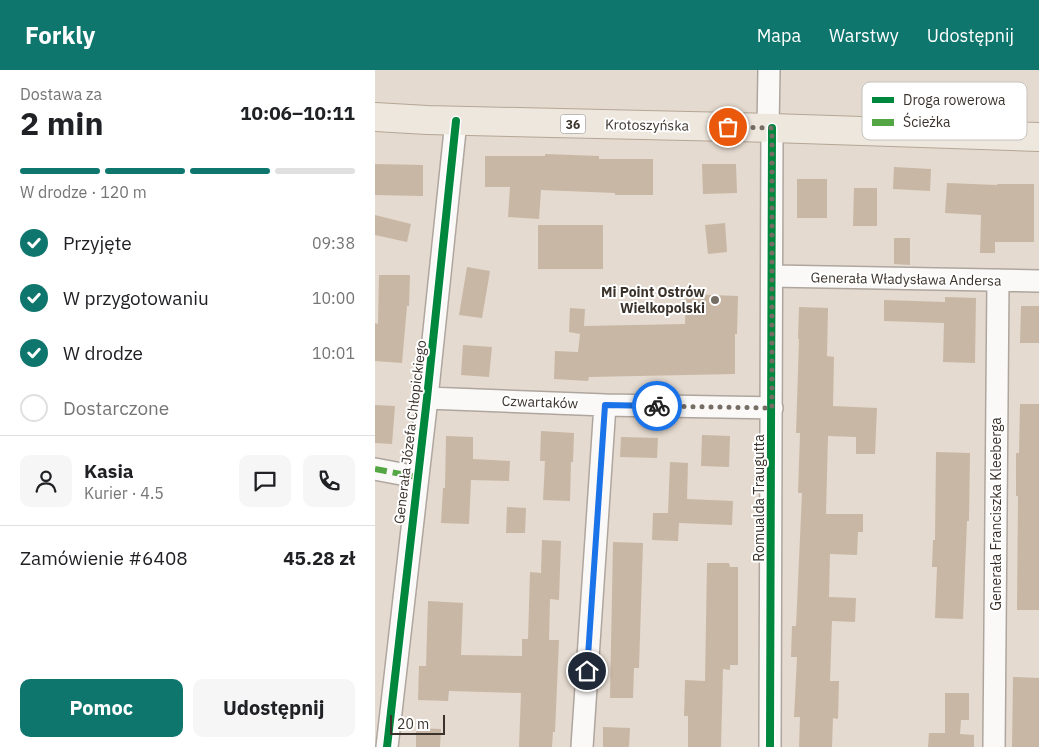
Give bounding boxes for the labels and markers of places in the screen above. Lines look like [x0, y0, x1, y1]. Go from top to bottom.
pin [707, 106, 749, 148]
place label: Mi Point Ostrów Wielkopolski [601, 283, 705, 317]
marker: Mi Point Ostrów Wielkopolski [709, 294, 721, 306]
pin [566, 650, 608, 692]

